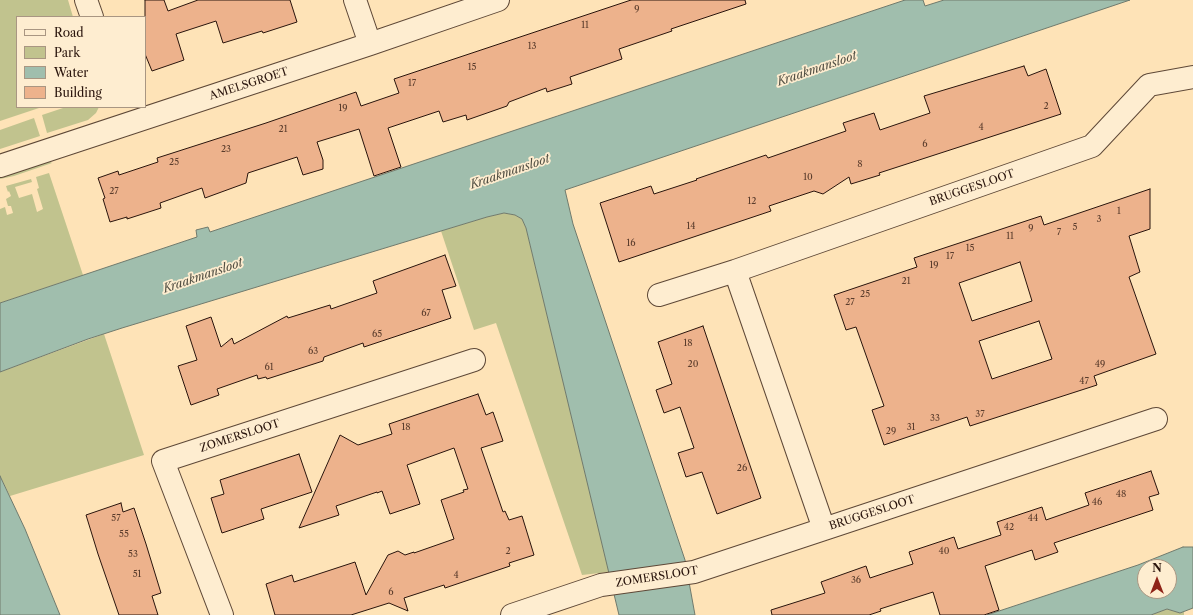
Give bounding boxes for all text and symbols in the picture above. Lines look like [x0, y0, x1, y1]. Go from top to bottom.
house number: 9 [634, 4, 640, 14]
legend [16, 16, 146, 108]
house number: 11 [581, 20, 589, 30]
text: Road [54, 25, 84, 40]
house number: 13 [528, 41, 536, 51]
text: Park [54, 45, 80, 60]
water label: Kraakmansloot [775, 49, 859, 89]
house number: 15 [468, 62, 476, 72]
text: Water [54, 65, 88, 80]
street label: AMELSGROET [208, 65, 290, 103]
house number: 17 [408, 78, 416, 88]
text: Building [54, 85, 102, 100]
house number: 2 [1043, 101, 1049, 111]
house number: 19 [338, 103, 348, 113]
house number: 4 [978, 122, 984, 132]
house number: 21 [279, 124, 287, 134]
house number: 6 [922, 139, 928, 149]
house number: 23 [221, 144, 231, 154]
water label: Kraakmansloot [468, 152, 552, 192]
house number: 25 [169, 157, 179, 167]
house number: 8 [857, 159, 863, 169]
street label: BRUGGESLOOT [928, 167, 1016, 209]
house number: 10 [803, 172, 813, 182]
house number: 27 [109, 186, 119, 196]
house number: 12 [748, 196, 756, 206]
house number: 1 [1117, 206, 1121, 216]
house number: 3 [1097, 214, 1101, 224]
house number: 14 [687, 221, 695, 231]
house number: 5 [1073, 222, 1077, 232]
house number: 9 [1028, 223, 1034, 233]
house number: 7 [1057, 227, 1061, 237]
house number: 11 [1006, 231, 1014, 241]
house number: 16 [626, 238, 636, 248]
house number: 15 [966, 243, 974, 253]
house number: 17 [946, 251, 954, 261]
water label: Kraakmansloot [161, 256, 245, 296]
house number: 19 [929, 260, 939, 270]
house number: 21 [902, 276, 910, 286]
house number: 25 [860, 289, 870, 299]
house number: 27 [845, 297, 855, 307]
house number: 67 [421, 308, 431, 318]
house number: 65 [372, 329, 382, 339]
house number: 18 [683, 338, 693, 348]
house number: 63 [308, 346, 318, 356]
house number: 20 [688, 359, 698, 369]
house number: 49 [1095, 359, 1105, 369]
house number: 61 [264, 362, 274, 372]
house number: 47 [1079, 376, 1089, 386]
house number: 37 [975, 409, 985, 419]
house number: 33 [930, 413, 940, 423]
street label: ZOMERSLOOT [198, 417, 282, 455]
house number: 18 [401, 422, 411, 432]
house number: 31 [907, 422, 915, 432]
house number: 29 [886, 426, 896, 436]
house number: 26 [737, 463, 747, 473]
house number: 48 [1116, 489, 1126, 499]
street label: BRUGGESLOOT [827, 493, 917, 533]
house number: 46 [1092, 497, 1102, 507]
house number: 57 [111, 513, 121, 523]
house number: 44 [1028, 513, 1038, 523]
house number: 42 [1004, 522, 1014, 532]
house number: 55 [119, 529, 129, 539]
house number: 2 [505, 546, 511, 556]
house number: 40 [939, 546, 949, 556]
house number: 53 [128, 549, 138, 559]
north arrow [1137, 559, 1177, 599]
text: N [1152, 561, 1162, 575]
street label: ZOMERSLOOT [615, 564, 699, 590]
house number: 51 [133, 569, 141, 579]
house number: 4 [453, 570, 459, 580]
house number: 36 [851, 575, 861, 585]
house number: 6 [388, 587, 394, 597]

